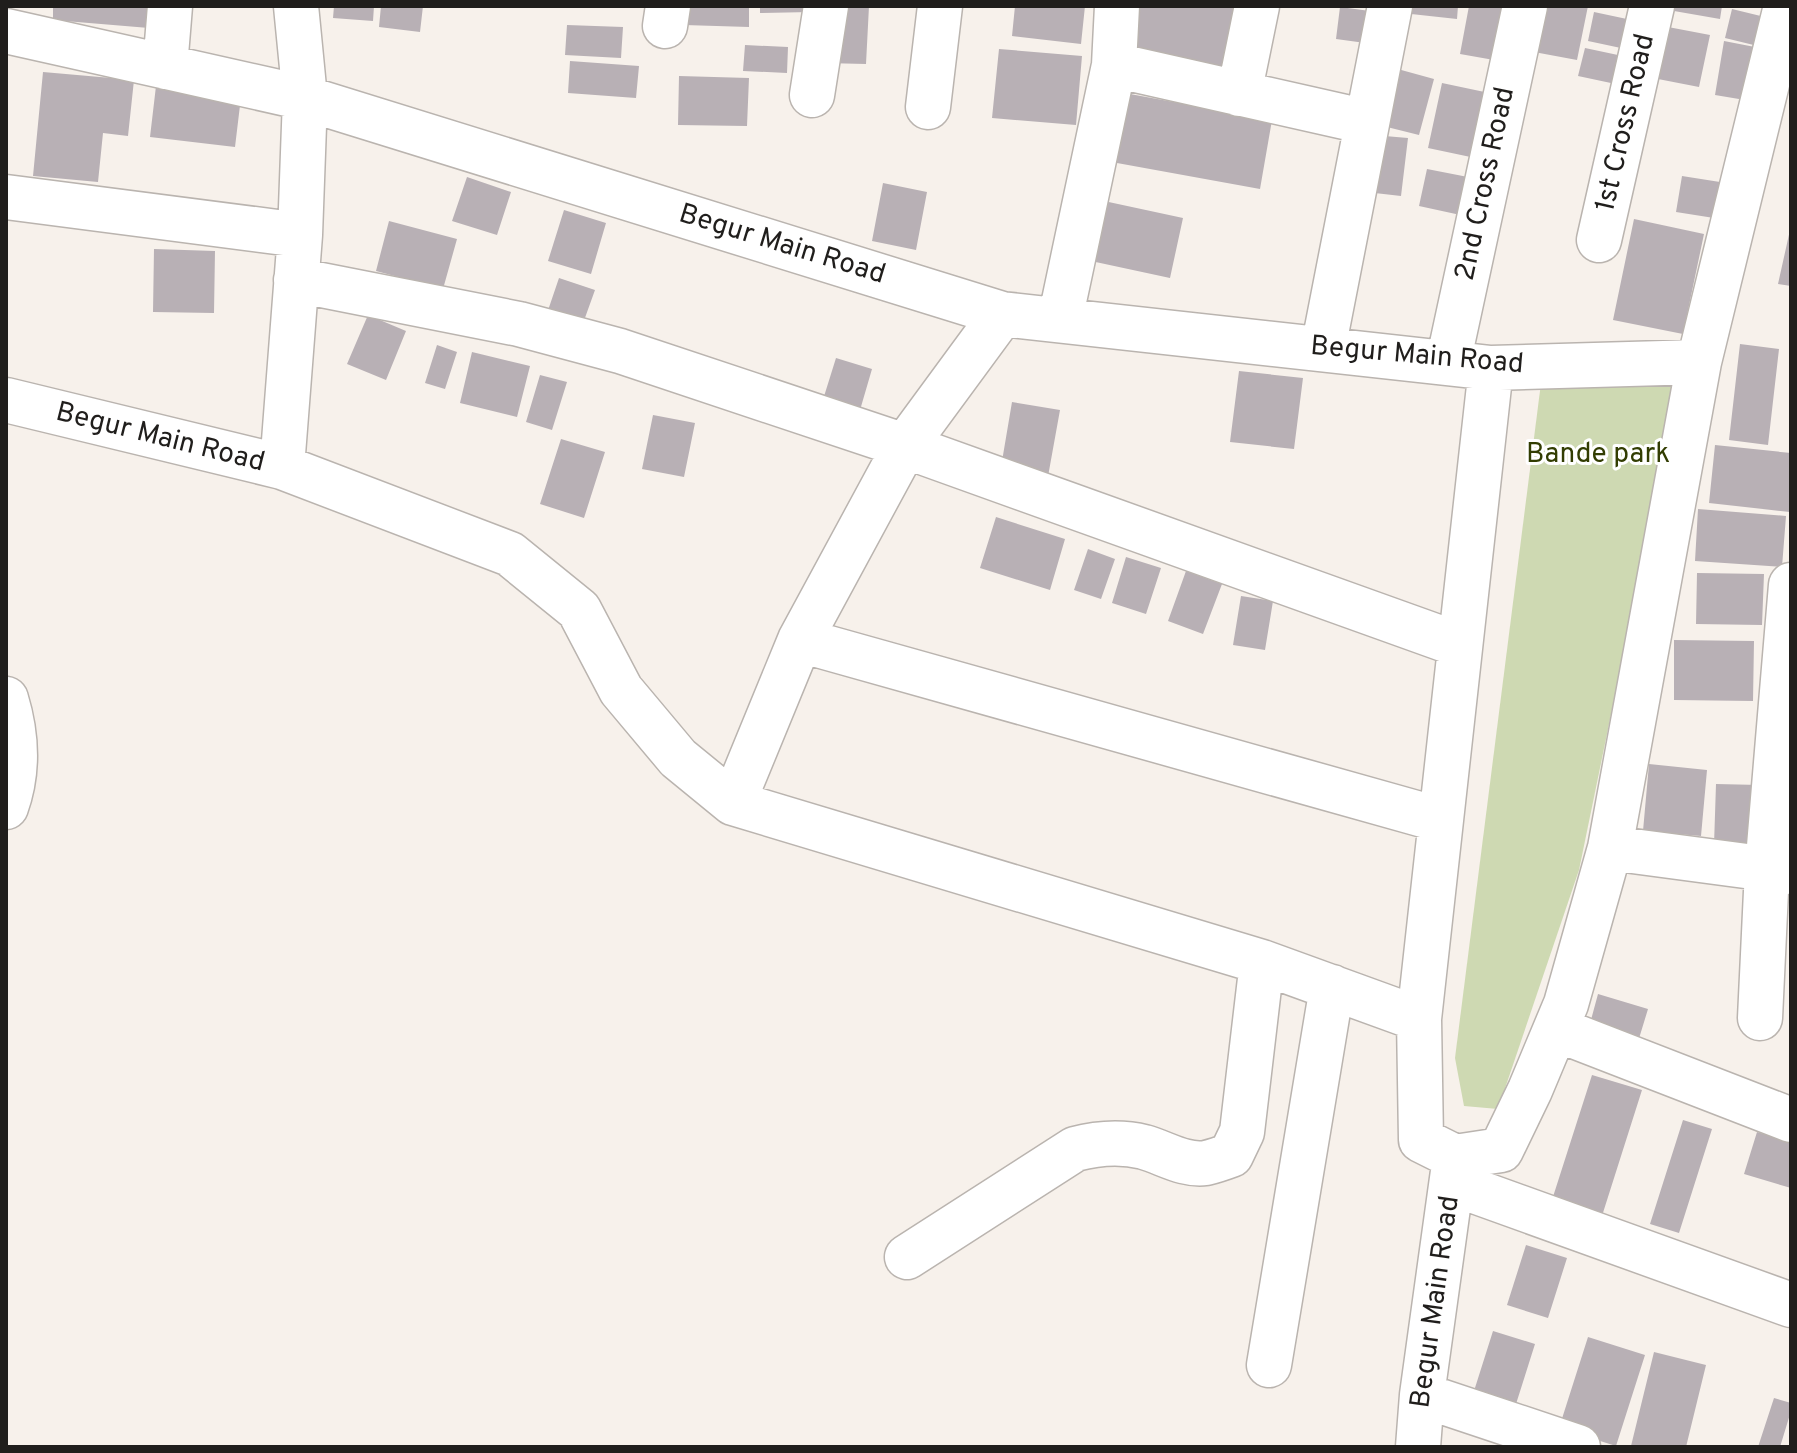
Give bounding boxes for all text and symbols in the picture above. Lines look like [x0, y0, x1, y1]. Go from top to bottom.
street label: 1st Cross Road [1588, 31, 1664, 215]
street label: 2nd Cross Road [1448, 84, 1524, 284]
street label: Begur Main Road [674, 196, 890, 294]
street label: Begur Main Road [1309, 329, 1525, 383]
street label: Begur Main Road [52, 395, 268, 481]
park label: Bande park [1526, 437, 1670, 473]
street label: Begur Main Road [1403, 1194, 1469, 1410]

